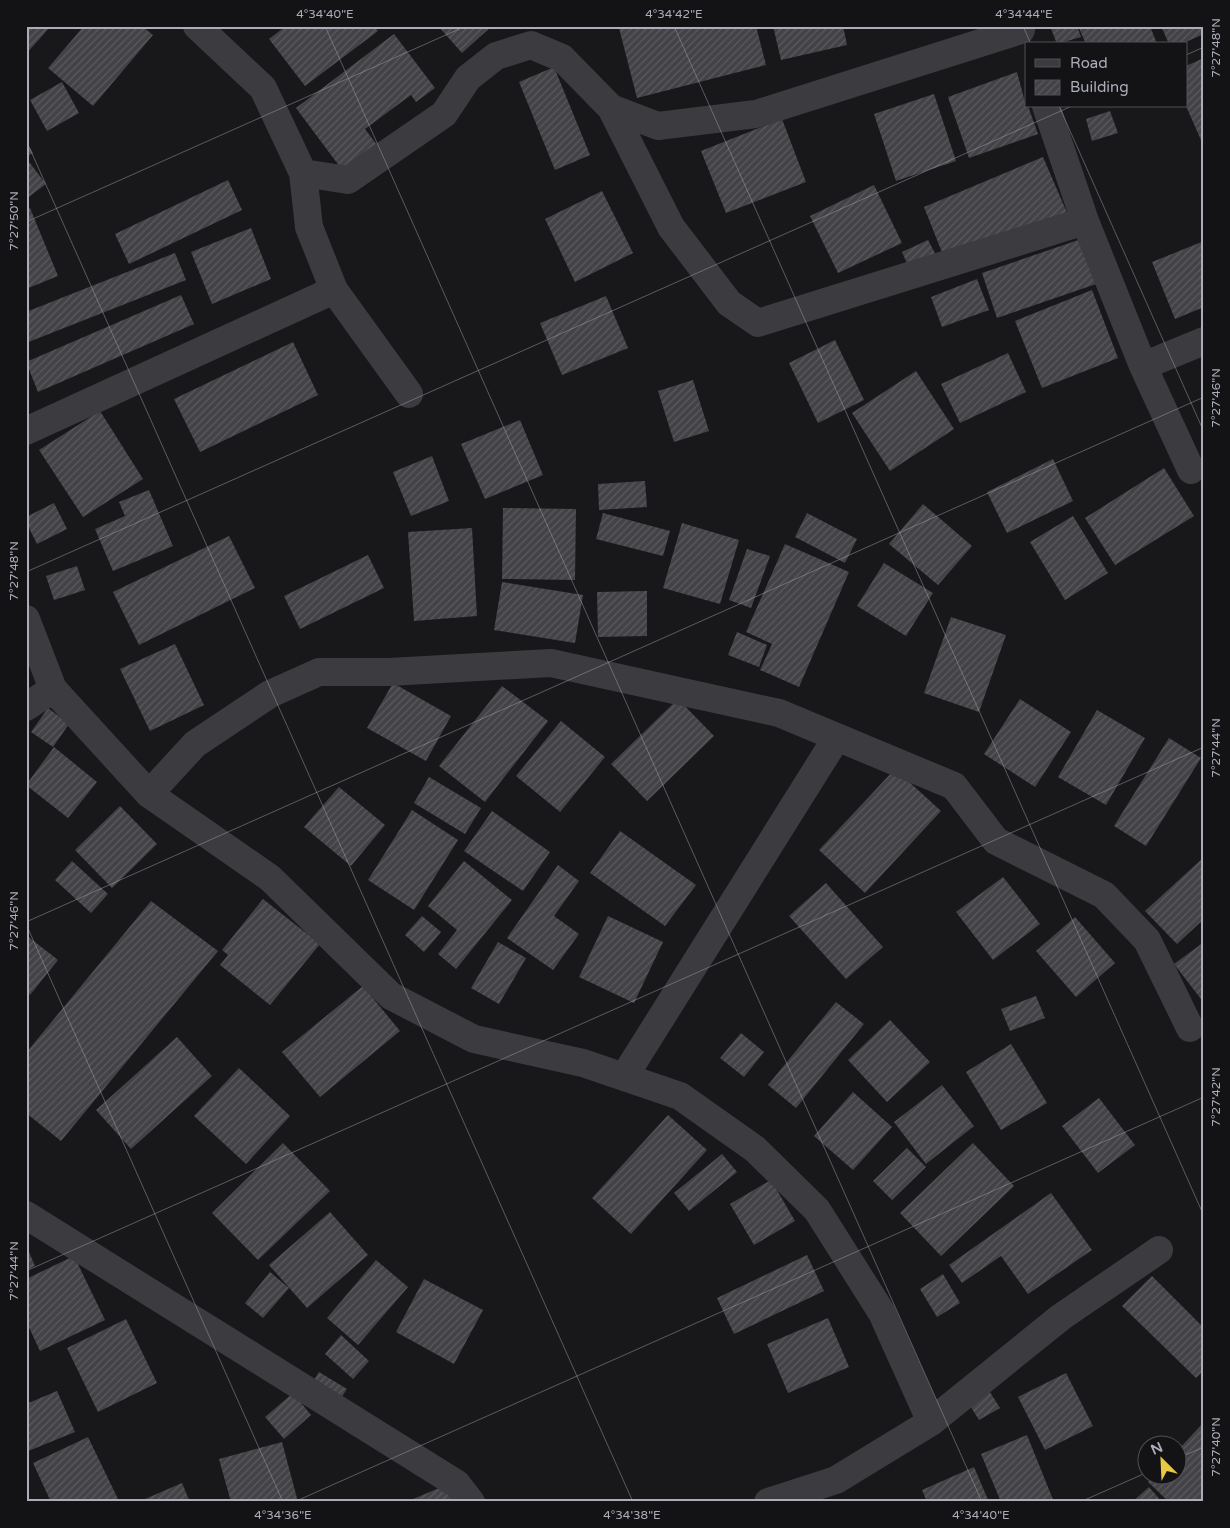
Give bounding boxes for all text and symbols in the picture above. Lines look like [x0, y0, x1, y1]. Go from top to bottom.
text: 4°34'40"E [296, 7, 354, 21]
text: 4°34'42"E [645, 7, 703, 21]
text: 4°34'44"E [995, 7, 1053, 21]
text: 7°27'48"N [1209, 18, 1223, 78]
legend [1025, 42, 1188, 108]
text: Road [1070, 54, 1108, 72]
text: Building [1070, 78, 1129, 96]
text: 7°27'50"N [7, 191, 21, 251]
text: 7°27'46"N [1209, 368, 1223, 428]
text: 7°27'48"N [7, 541, 21, 601]
text: 7°27'44"N [1209, 718, 1223, 778]
text: 7°27'46"N [7, 891, 21, 951]
text: 7°27'42"N [1209, 1067, 1223, 1127]
text: 7°27'44"N [7, 1241, 21, 1301]
text: 7°27'40"N [1209, 1417, 1223, 1477]
north arrow [1138, 1436, 1188, 1486]
text: N [1148, 1439, 1166, 1459]
text: 4°34'36"E [254, 1508, 312, 1522]
text: 4°34'38"E [603, 1508, 661, 1522]
text: 4°34'40"E [952, 1508, 1010, 1522]

